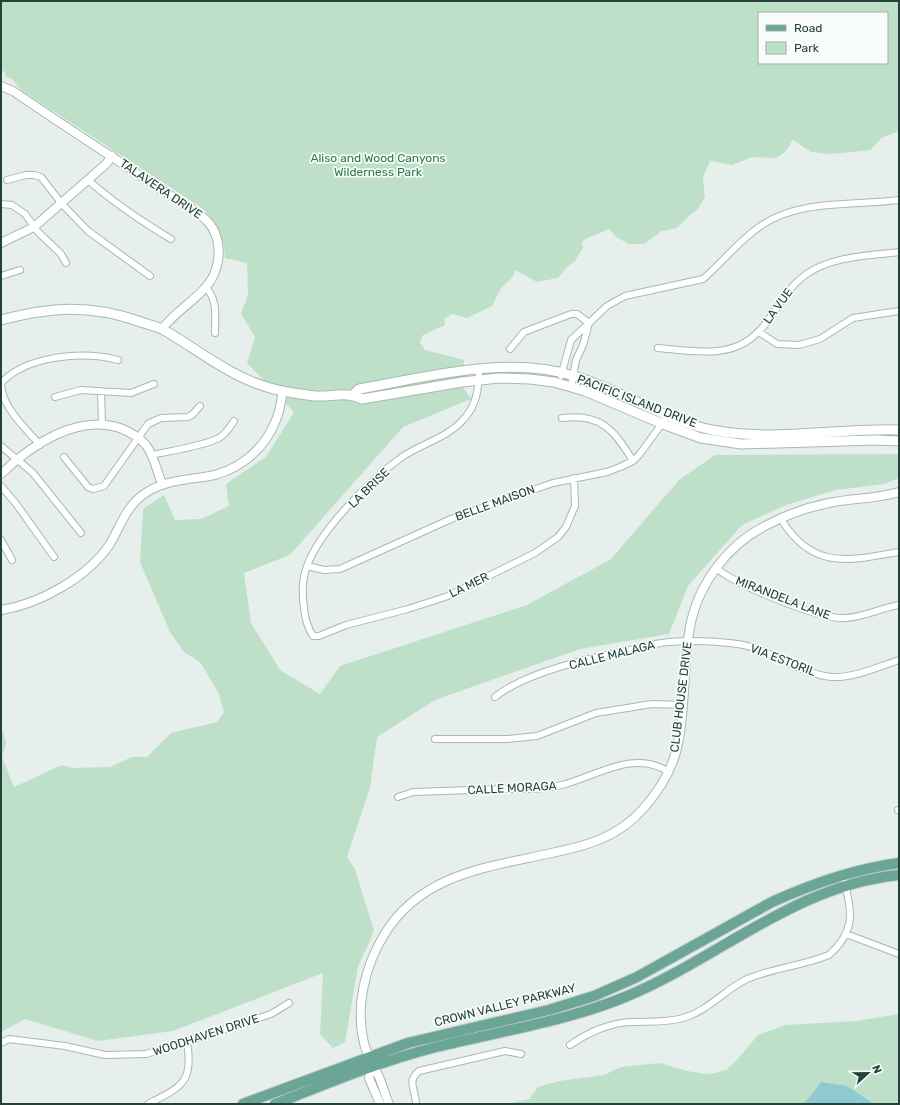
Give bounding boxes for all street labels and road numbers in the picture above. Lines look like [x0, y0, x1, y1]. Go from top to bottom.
street label: TALAVERA DRIVE [117, 156, 205, 222]
street label: LA VUE [760, 285, 796, 327]
street label: PACIFIC ISLAND DRIVE [575, 372, 699, 430]
street label: LA BRISE [346, 465, 392, 511]
street label: BELLE MAISON [453, 482, 537, 524]
street label: LA MER [447, 569, 491, 601]
street label: MIRANDELA LANE [734, 573, 832, 623]
street label: CALLE MALAGA [568, 638, 656, 672]
street label: CLUB HOUSE DRIVE [667, 641, 695, 753]
street label: VIA ESTORIL [748, 641, 818, 679]
street label: CALLE MORAGA [467, 779, 557, 797]
street label: CROWN VALLEY PARKWAY [433, 981, 577, 1029]
street label: WOODHAVEN DRIVE [151, 1011, 261, 1059]

